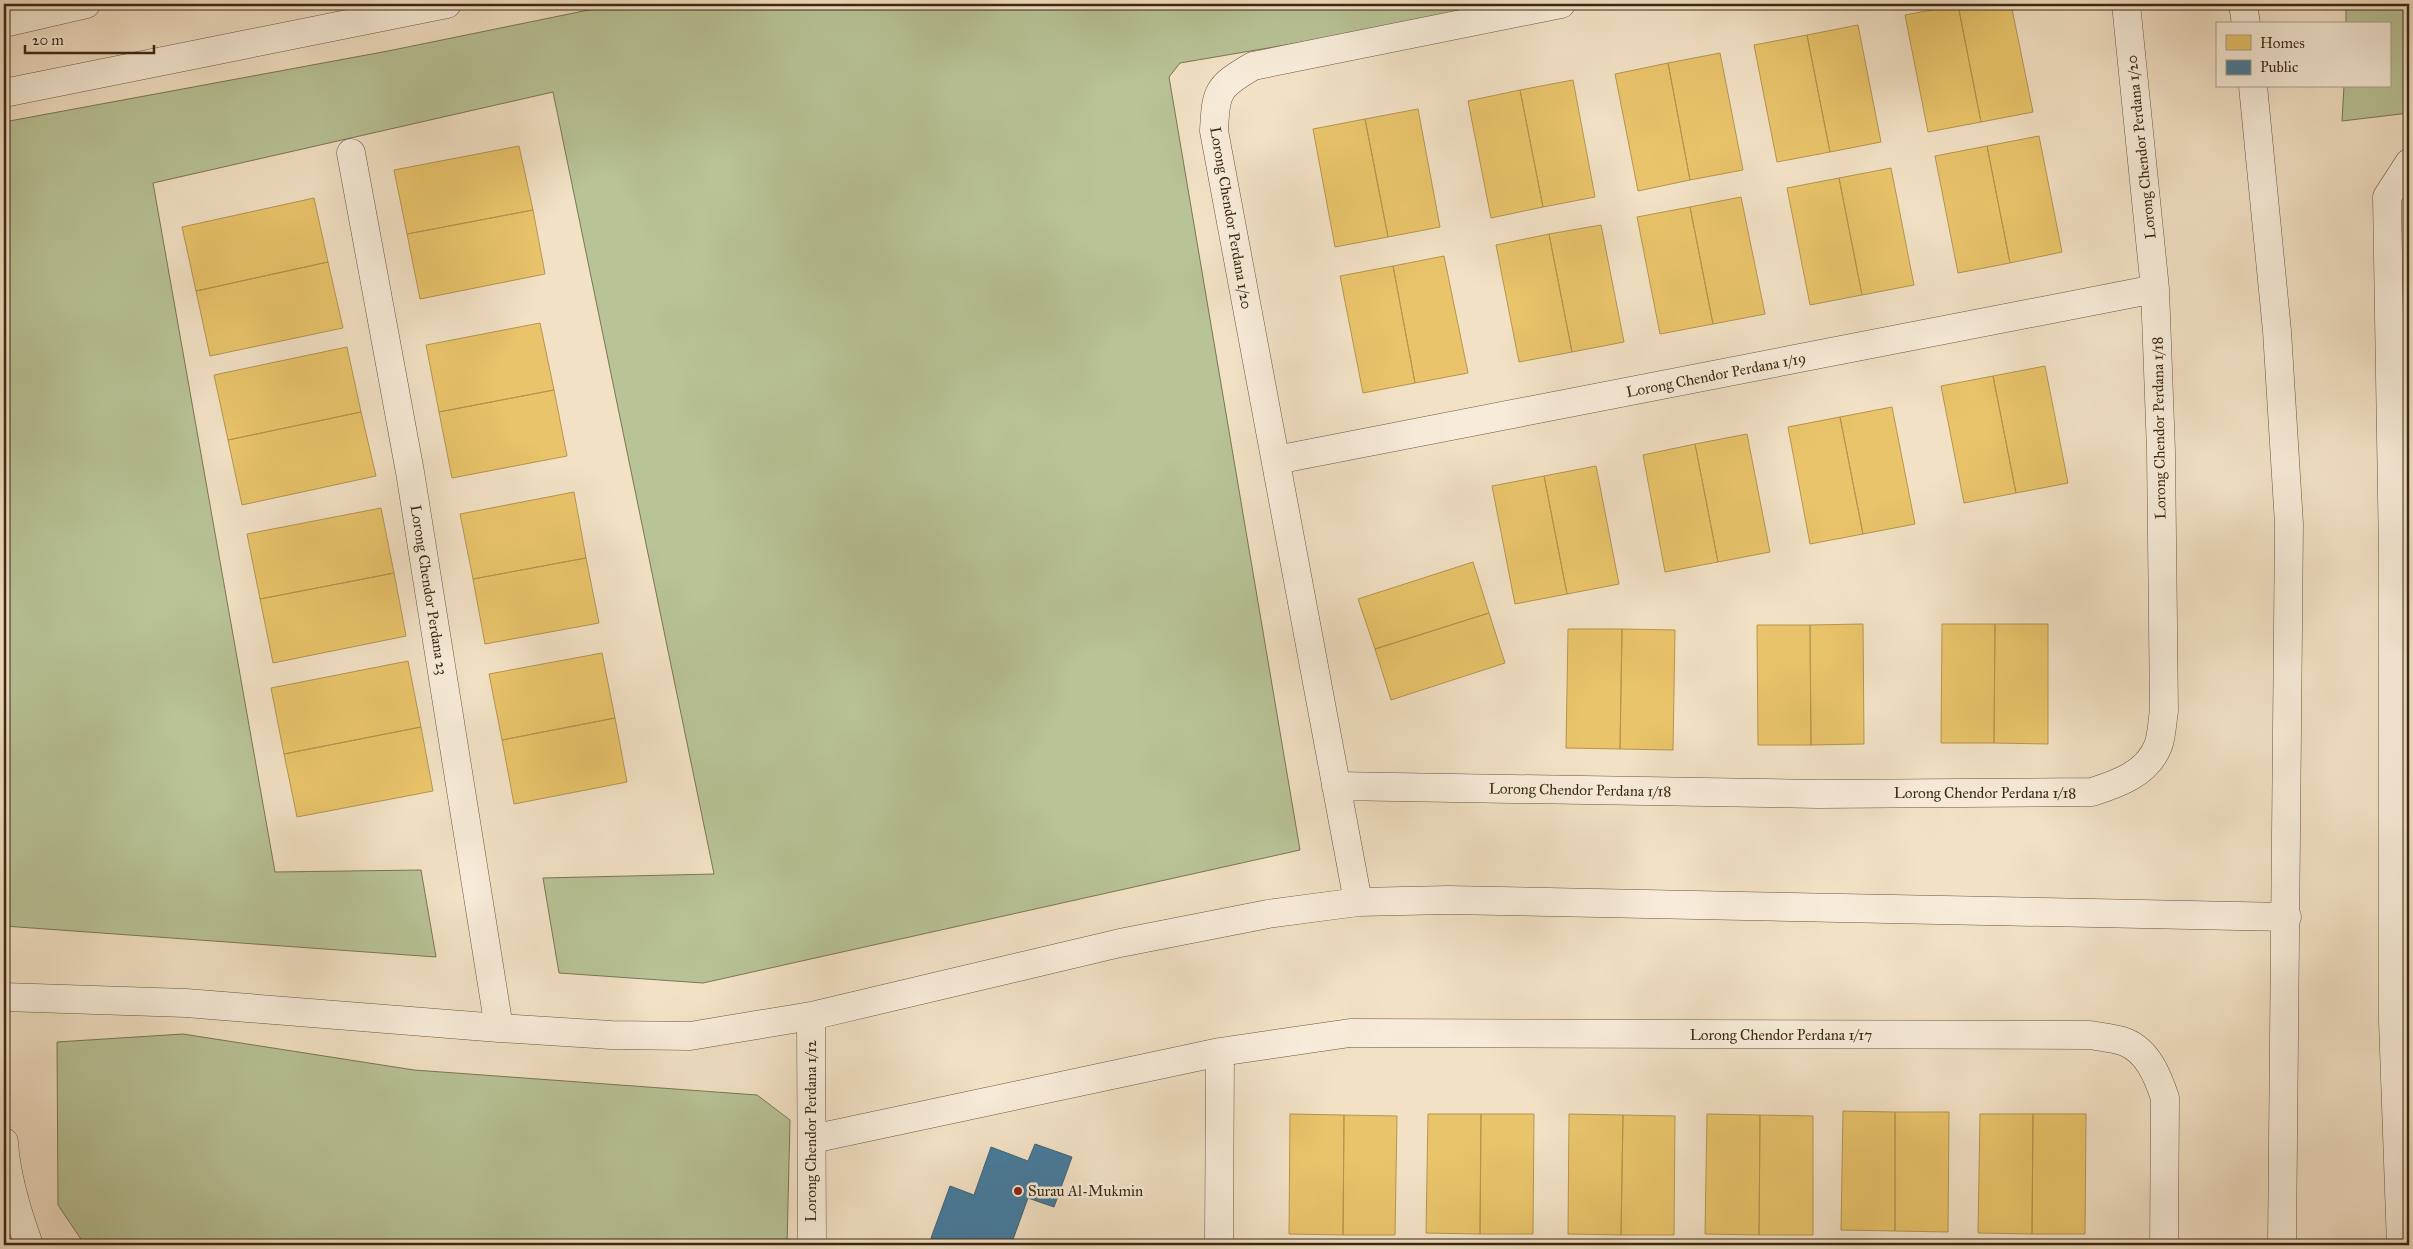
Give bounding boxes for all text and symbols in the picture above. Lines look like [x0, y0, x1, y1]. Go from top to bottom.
scale bar [25, 22, 154, 54]
legend [2216, 22, 2390, 88]
text: 20 m [32, 31, 64, 49]
text: Homes [2260, 34, 2305, 52]
street label: Lorong Chendor Perdana 1/20 [2122, 54, 2160, 240]
text: Public [2260, 58, 2298, 76]
street label: Lorong Chendor Perdana 1/20 [1206, 125, 1256, 311]
street label: Lorong Chendor Perdana 1/18 [2148, 337, 2170, 519]
street label: Lorong Chendor Perdana 1/19 [1625, 349, 1807, 401]
street label: Lorong Chendor Perdana 23 [407, 504, 451, 676]
street label: Lorong Chendor Perdana 1/18 [1489, 779, 1671, 801]
street label: Lorong Chendor Perdana 1/18 [1894, 784, 2076, 802]
street label: Lorong Chendor Perdana 1/17 [1690, 1026, 1872, 1044]
street label: Lorong Chendor Perdana 1/12 [802, 1039, 820, 1222]
place label: Surau Al-Mukmin [1028, 1182, 1143, 1200]
marker: Surau Al-Mukmin [1012, 1185, 1024, 1197]

